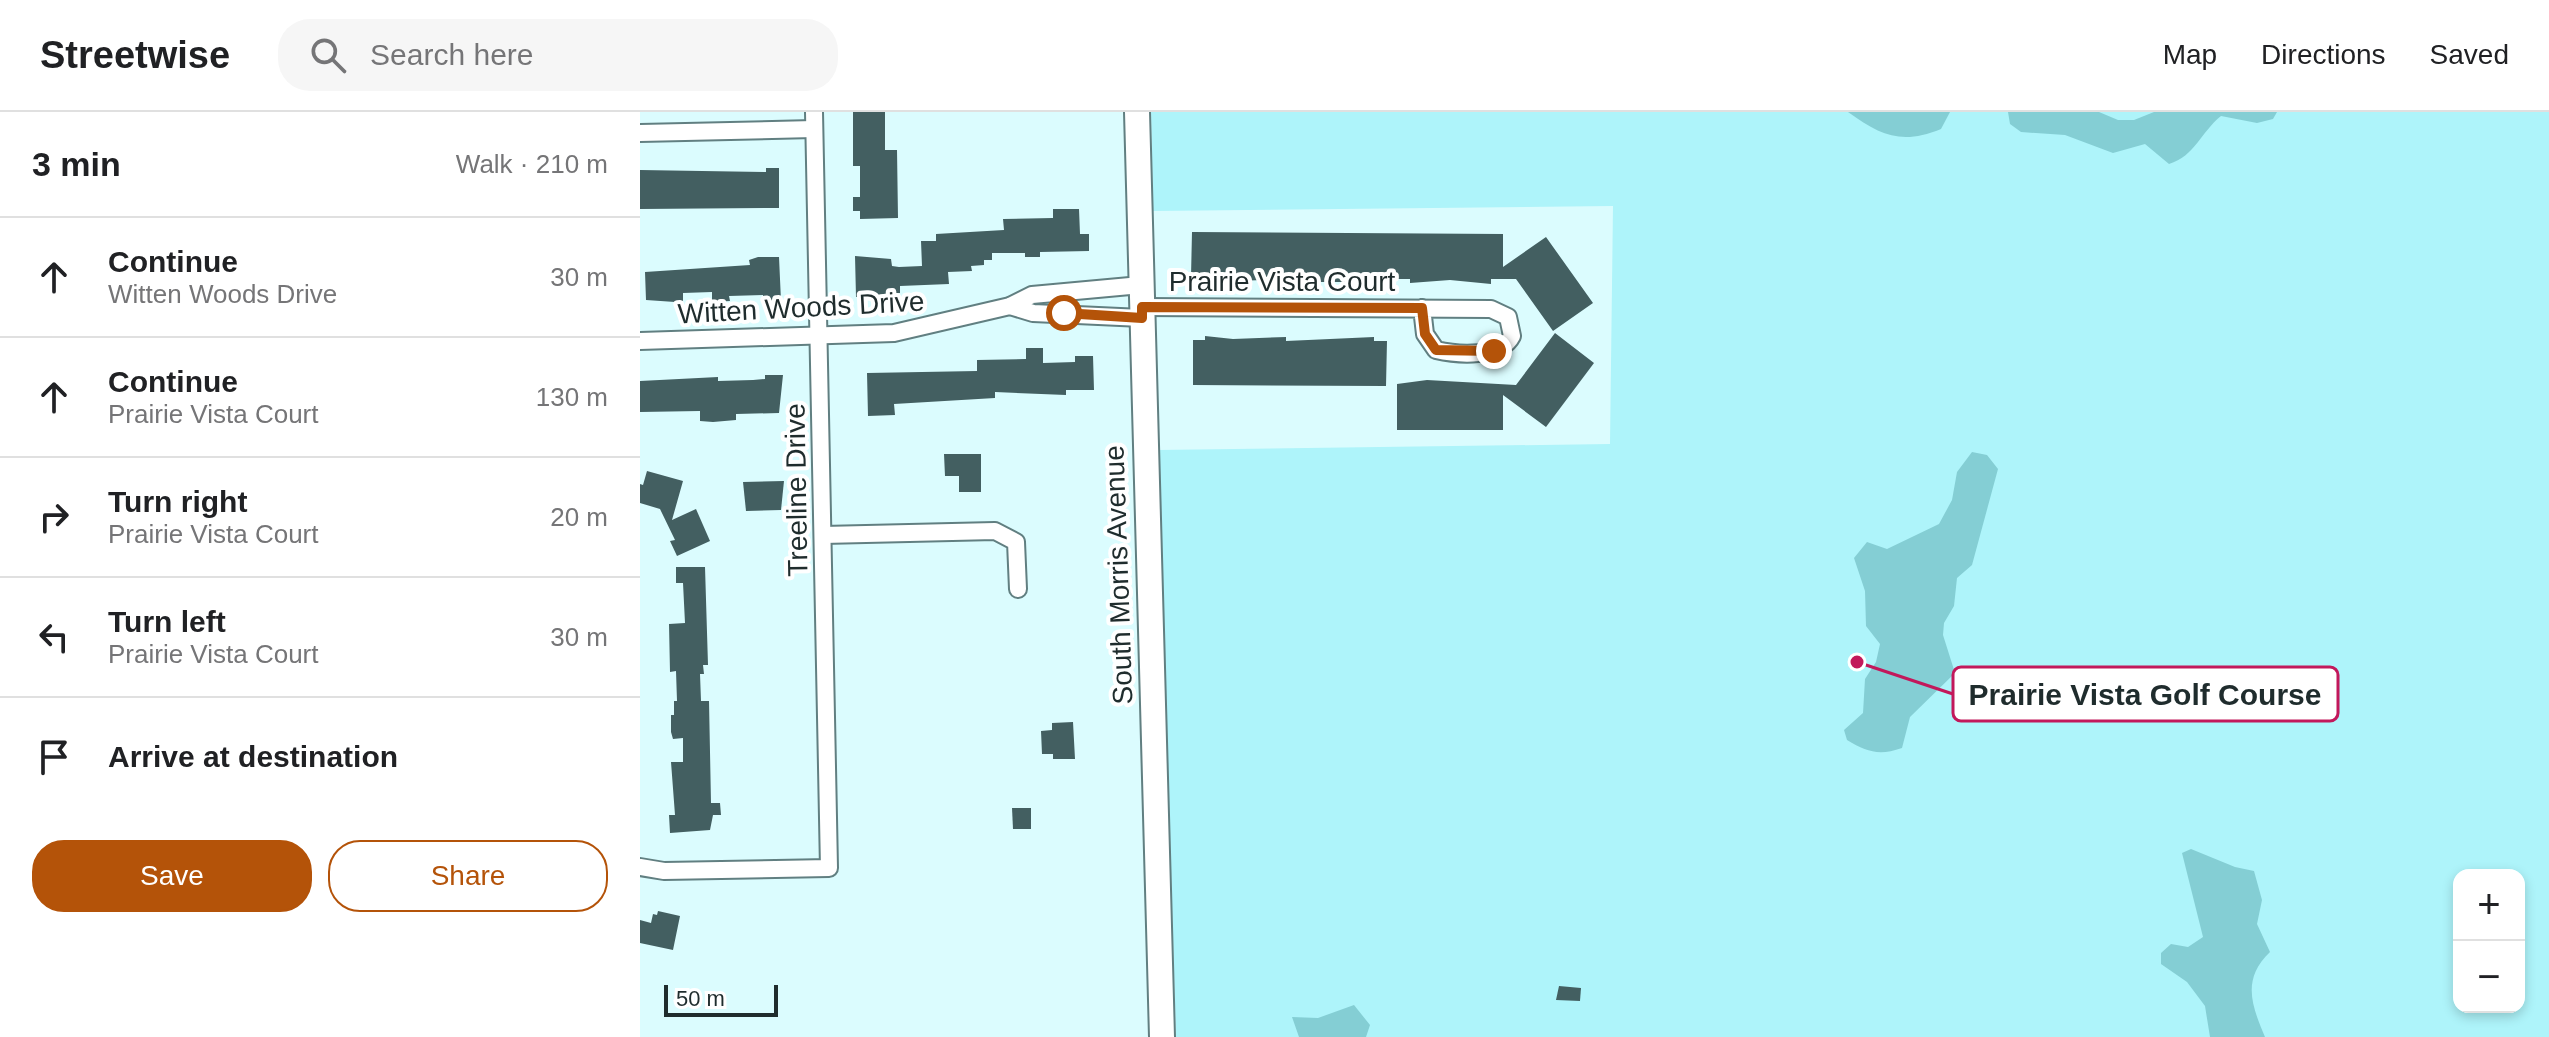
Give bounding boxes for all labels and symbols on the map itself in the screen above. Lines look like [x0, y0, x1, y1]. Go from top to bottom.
street label: Prairie Vista Court [1169, 266, 1396, 297]
street label: Witten Woods Drive [677, 286, 925, 329]
route start [1046, 295, 1082, 331]
route end [1476, 333, 1512, 369]
street label: Treeline Drive [779, 403, 814, 577]
street label: South Morris Avenue [1098, 445, 1139, 705]
callout: Prairie Vista Golf Course [1953, 667, 2338, 721]
text: Prairie Vista Golf Course [1969, 678, 2321, 711]
scale bar [664, 981, 778, 1017]

